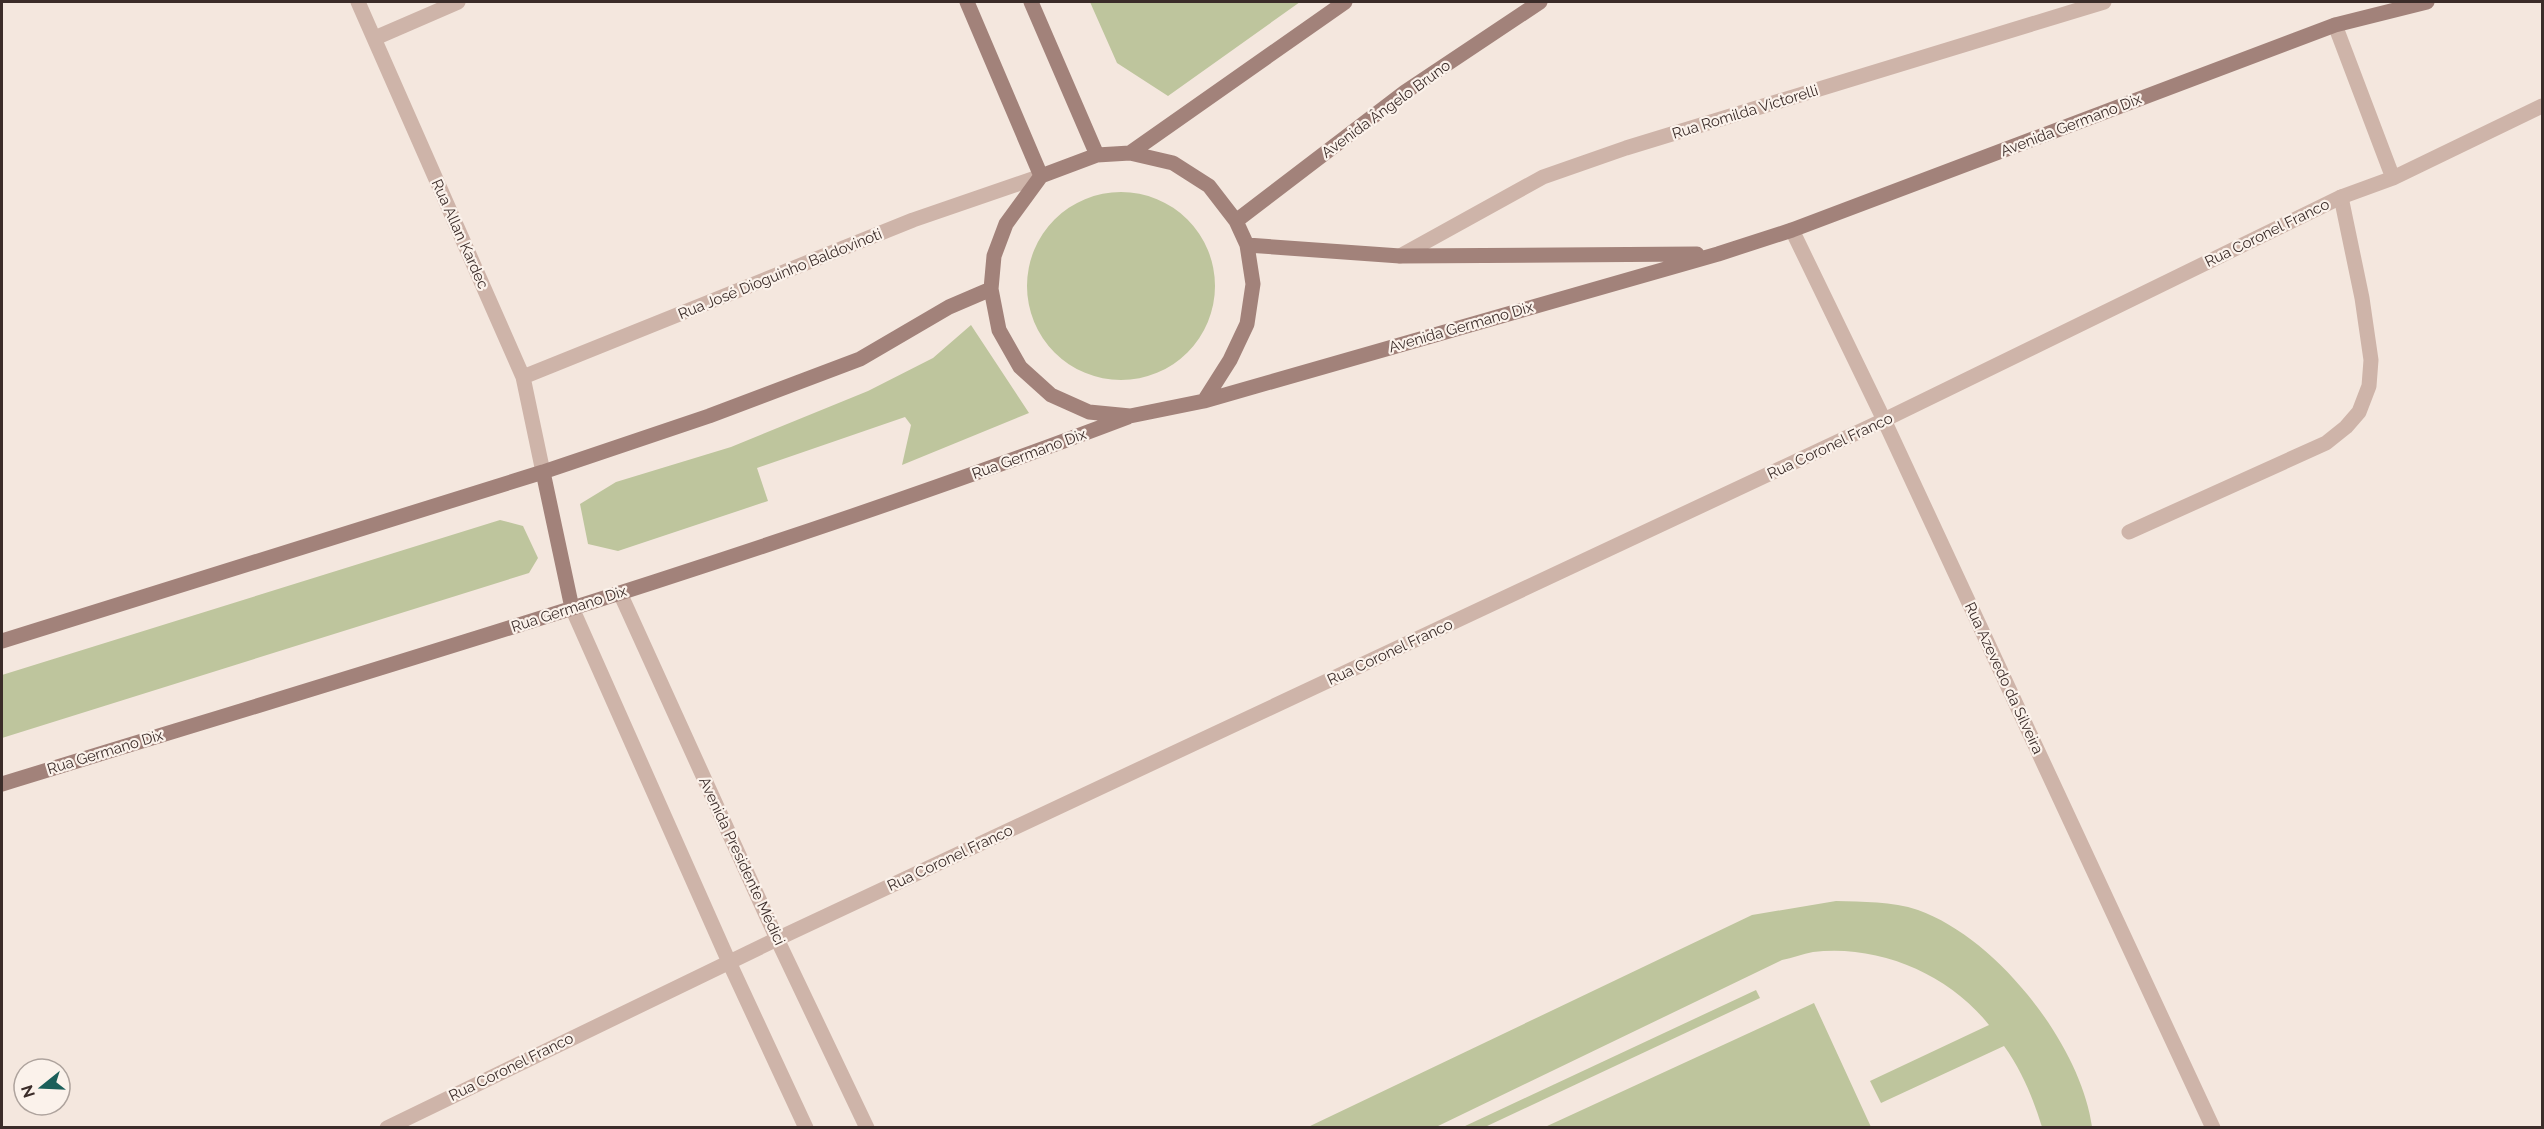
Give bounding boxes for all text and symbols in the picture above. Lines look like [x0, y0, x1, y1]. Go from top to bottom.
street label: Avenida Ângelo Bruno [1318, 56, 1454, 162]
street label: Rua Romilda Victorelli [1670, 81, 1820, 143]
street label: Avenida Germano Dix [1998, 90, 2144, 160]
street label: Rua Allan Kardec [428, 176, 492, 292]
street label: Rua Coronel Franco [2202, 195, 2332, 271]
street label: Rua José Dioguinho Baldovinoti [676, 225, 884, 323]
street label: Avenida Germano Dix [1387, 298, 1536, 356]
street label: Rua Coronel Franco [1764, 409, 1896, 483]
street label: Rua Germano Dix [969, 425, 1089, 483]
street label: Rua Germano Dix [509, 582, 629, 636]
street label: Rua Azevedo da Silveira [1961, 599, 2047, 757]
street label: Rua Coronel Franco [1324, 615, 1456, 689]
street label: Rua Germano Dix [45, 726, 166, 778]
street label: Avenida Presidente Médici [695, 774, 789, 948]
street label: Rua Coronel Franco [884, 821, 1016, 895]
street label: Rua Coronel Franco [446, 1029, 576, 1105]
north arrow [12, 1057, 72, 1117]
text: N [17, 1083, 39, 1100]

